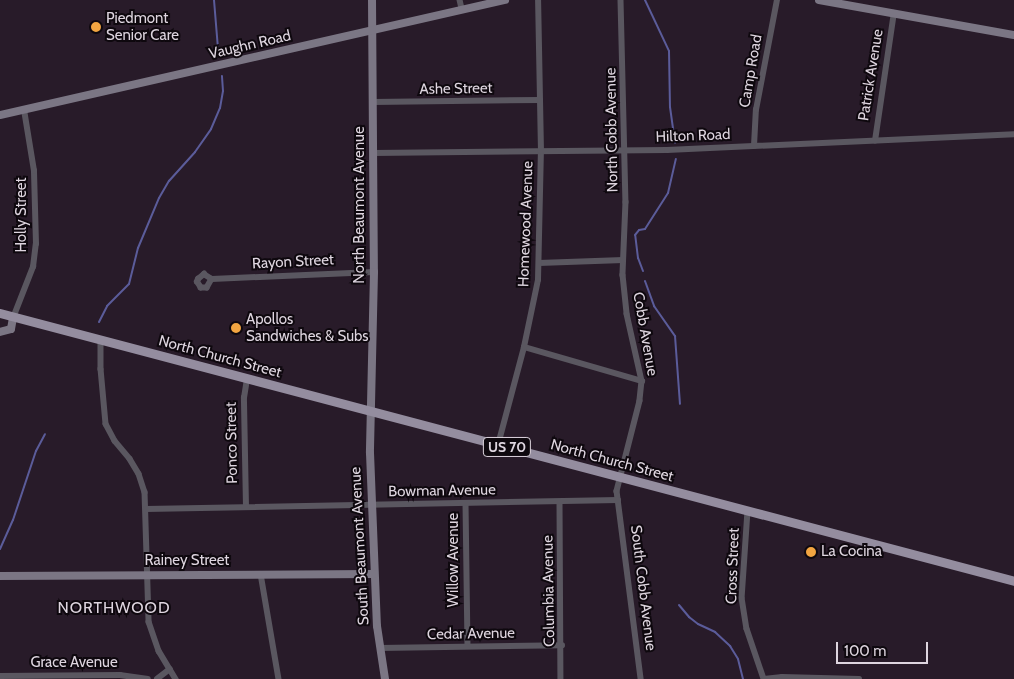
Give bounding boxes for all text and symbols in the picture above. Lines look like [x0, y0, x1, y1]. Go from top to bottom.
place label: Piedmont Senior Care [106, 9, 179, 44]
marker: Piedmont Senior Care [90, 21, 102, 33]
street label: Vaughn Road [207, 27, 293, 63]
street label: Patrick Avenue [855, 28, 887, 122]
street label: Camp Road [736, 33, 766, 109]
street label: North Cobb Avenue [602, 67, 622, 193]
street label: Ashe Street [419, 79, 493, 99]
street label: North Beaumont Avenue [351, 126, 369, 284]
street label: Hilton Road [655, 126, 731, 146]
street label: Homewood Avenue [515, 161, 537, 287]
street label: Holly Street [13, 177, 31, 253]
street label: Rayon Street [252, 251, 334, 273]
street label: Cobb Avenue [629, 291, 661, 377]
place label: Apollos Sandwiches & Subs [246, 310, 369, 345]
marker: Apollos Sandwiches & Subs [230, 322, 242, 334]
street label: North Church Street [157, 332, 283, 382]
street label: Ponco Street [222, 402, 242, 484]
road number: US 70 [482, 436, 532, 458]
street label: North Church Street [549, 436, 675, 486]
street label: South Beaumont Avenue [347, 466, 373, 626]
street label: Bowman Avenue [388, 481, 496, 501]
street label: Willow Avenue [445, 513, 463, 607]
street label: South Cobb Avenue [626, 524, 660, 652]
street label: Cross Street [723, 528, 743, 604]
street label: Columbia Avenue [539, 535, 559, 647]
place label: La Cocina [821, 543, 882, 561]
marker: La Cocina [805, 546, 817, 558]
street label: Rainey Street [145, 552, 229, 570]
district label: NORTHWOOD [56, 598, 172, 618]
street label: Cedar Avenue [427, 624, 515, 644]
scale bar [839, 632, 932, 664]
text: 100 m [844, 642, 886, 660]
street label: Grace Avenue [30, 654, 118, 672]

